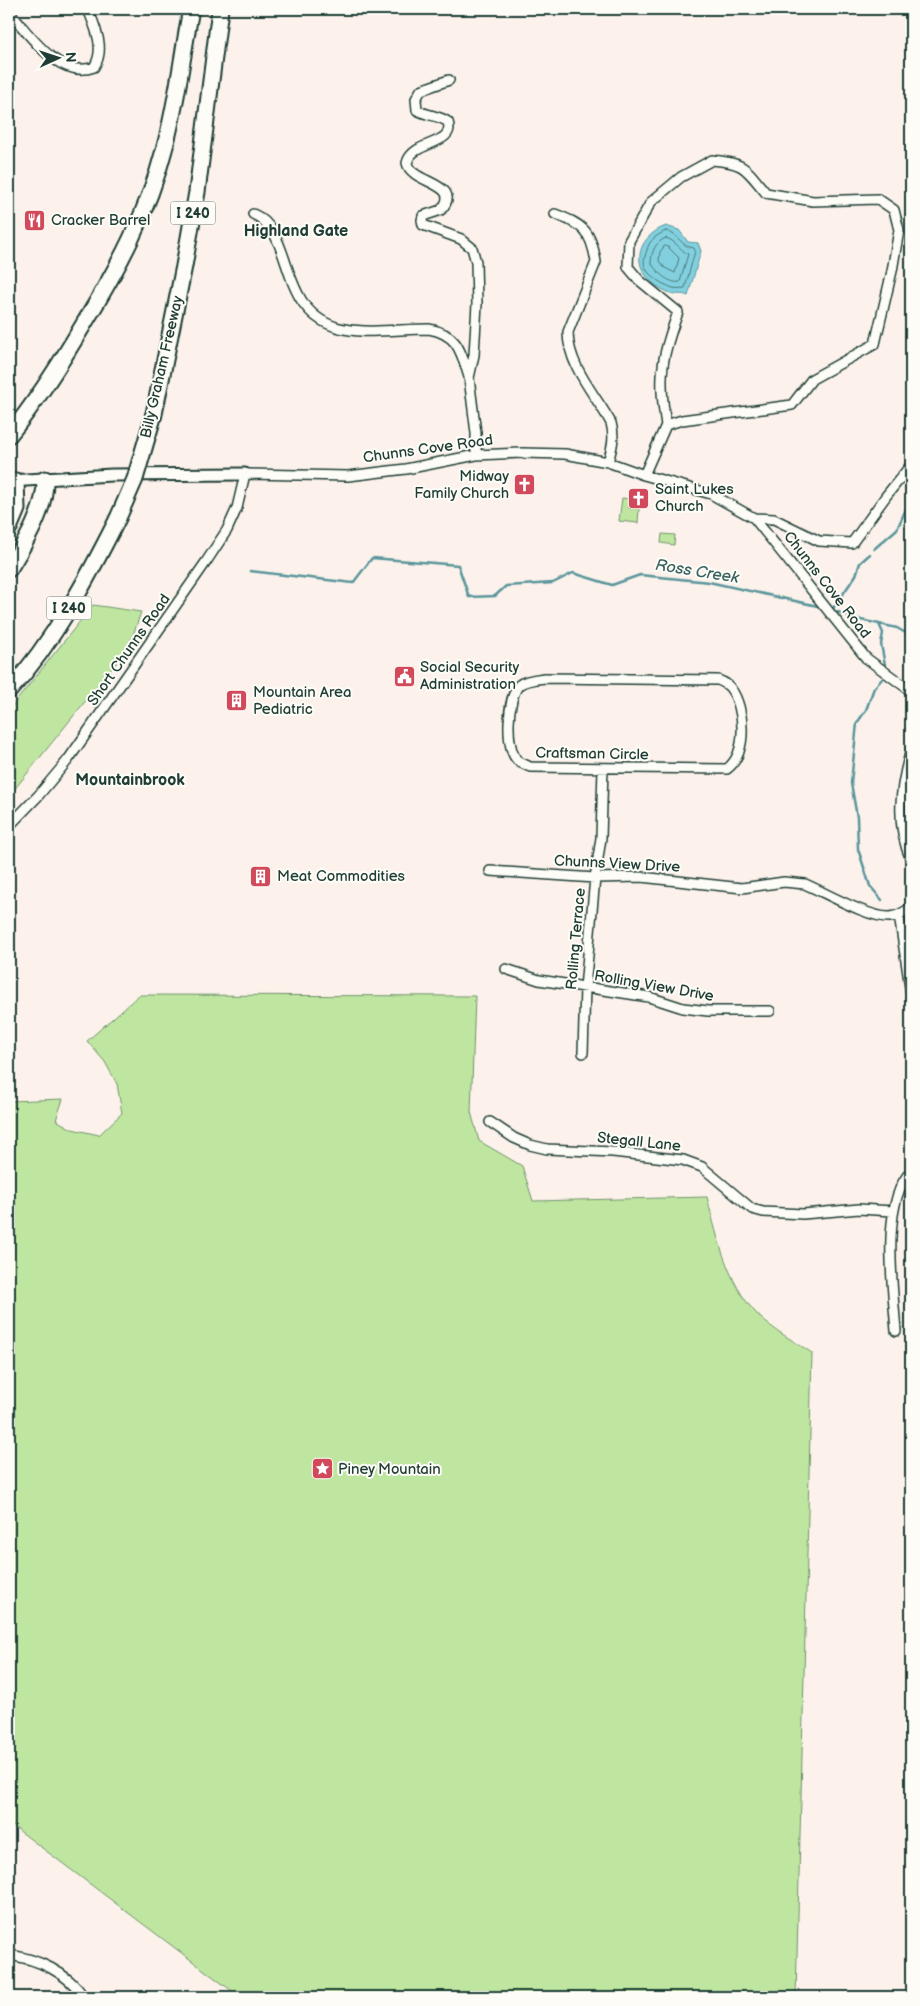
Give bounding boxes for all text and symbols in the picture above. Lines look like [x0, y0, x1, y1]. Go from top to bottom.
north arrow [32, 32, 82, 82]
text: N [62, 52, 79, 63]
road number: I 240 [170, 202, 216, 224]
restaurant icon: Cracker Barrel [23, 208, 47, 232]
place label: Cracker Barrel [51, 211, 150, 230]
district label: Highland Gate [244, 222, 348, 241]
street label: Billy Graham Freeway [136, 294, 188, 440]
street label: Chunns Cove Road [362, 430, 494, 468]
place label: Midway Family Church [414, 467, 509, 503]
church icon: Midway Family Church [513, 473, 537, 497]
place label: Saint Lukes Church [655, 480, 734, 516]
church icon: Saint Lukes Church [627, 486, 651, 510]
street label: Chunns Cove Road [779, 528, 875, 642]
water label: Ross Creek [654, 556, 741, 588]
street label: Short Chunns Road [83, 590, 175, 710]
road number: I 240 [46, 596, 92, 620]
place label: Social Security Administration [420, 658, 520, 694]
public building icon: Social Security Administration [392, 664, 416, 688]
place label: Mountain Area Pediatric [253, 683, 351, 719]
building icon: Mountain Area Pediatric [225, 689, 249, 713]
street label: Craftsman Circle [535, 744, 649, 764]
district label: Mountainbrook [75, 771, 185, 790]
street label: Chunns View Drive [553, 851, 681, 877]
building icon: Meat Commodities [249, 864, 273, 888]
place label: Meat Commodities [277, 867, 406, 886]
street label: Rolling Terrace [562, 887, 590, 991]
street label: Rolling View Drive [593, 966, 715, 1006]
street label: Stegall Lane [596, 1128, 682, 1156]
place icon: Piney Mountain [310, 1457, 334, 1481]
place label: Piney Mountain [338, 1460, 441, 1479]

